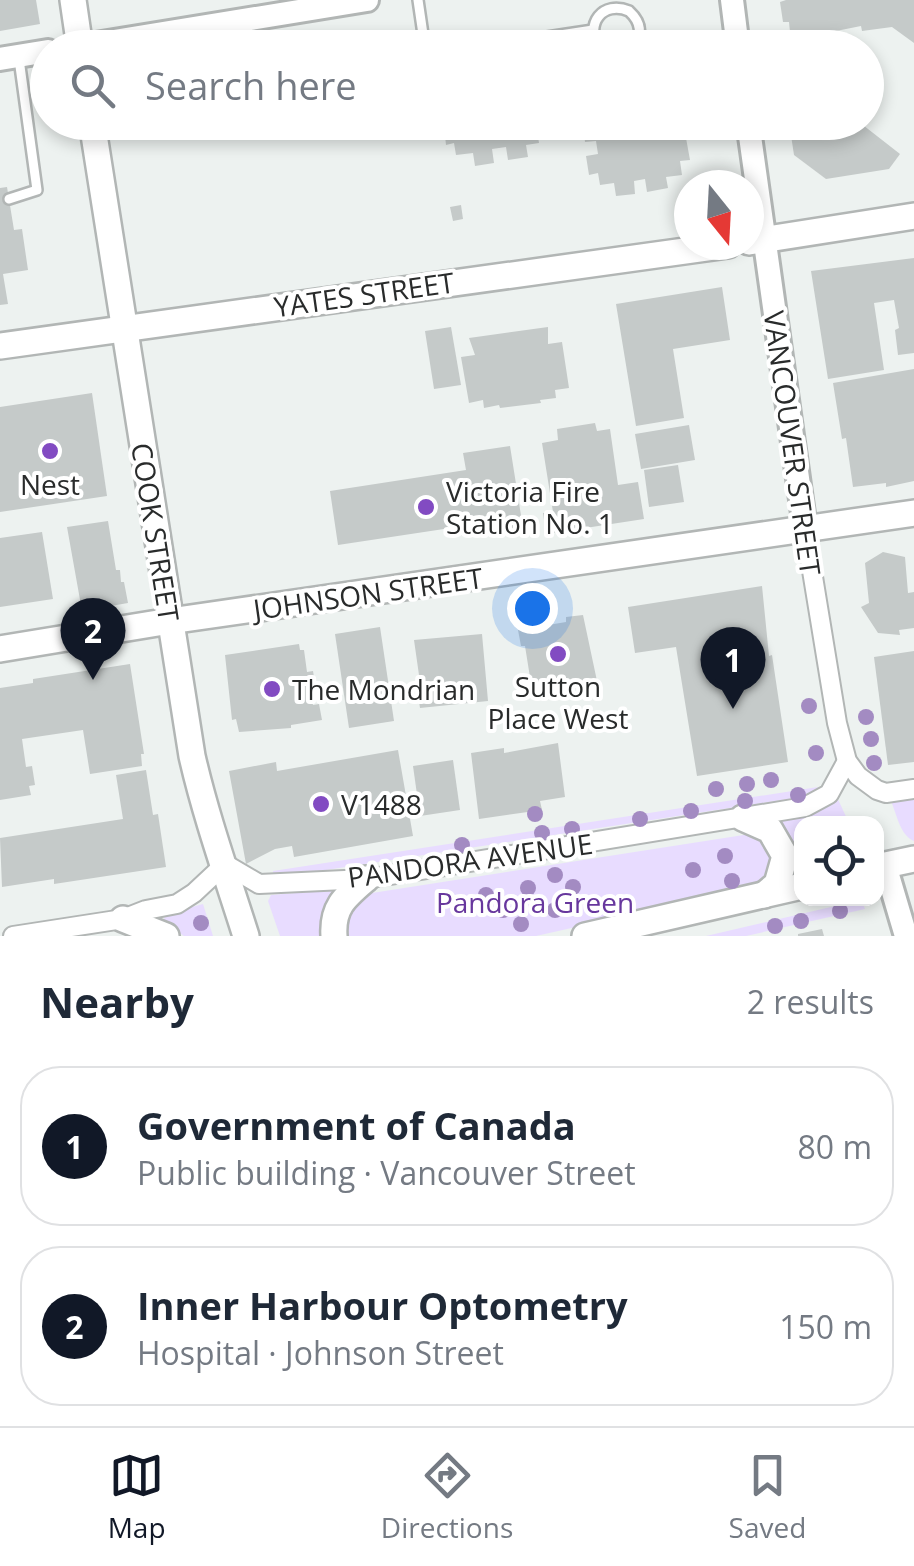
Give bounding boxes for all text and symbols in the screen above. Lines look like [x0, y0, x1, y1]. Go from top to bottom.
search box [30, 30, 884, 140]
icon: search [65, 58, 120, 113]
text: Search here [145, 59, 357, 111]
north arrow [674, 170, 764, 260]
street label: YATES STREET [271, 262, 457, 325]
street label: VANCOUVER STREET [756, 308, 830, 578]
marker: Nest [39, 440, 61, 462]
street label: COOK STREET [123, 440, 189, 625]
place label: Nest [20, 465, 80, 503]
place label: Victoria Fire Station No. 1 [446, 472, 614, 542]
marker: Victoria Fire Station No. 1 [415, 496, 437, 518]
street label: JOHNSON STREET [248, 558, 486, 628]
your location [507, 583, 558, 634]
pin: 2 [61, 598, 126, 680]
pin: 1 [700, 626, 766, 709]
marker: Sutton Place West [547, 643, 569, 665]
place label: Sutton Place West [488, 667, 628, 737]
place label: The Mondrian [292, 670, 475, 708]
marker: The Mondrian [261, 678, 283, 700]
place label: V1488 [341, 785, 422, 823]
marker: V1488 [310, 793, 332, 815]
map controls [794, 816, 884, 906]
button: locate [794, 816, 884, 906]
street label: PANDORA AVENUE [345, 824, 595, 896]
park label: Pandora Green [436, 883, 634, 921]
text: Nearby [40, 973, 194, 1030]
text: 2 results [747, 980, 874, 1023]
text: Government of Canada [137, 1099, 576, 1151]
text: 1 [65, 1125, 84, 1168]
text: 80 m [797, 1125, 872, 1168]
text: Public building · Vancouver Street [137, 1151, 636, 1194]
text: Inner Harbour Optometry [137, 1279, 628, 1331]
text: 2 [65, 1305, 84, 1348]
text: 150 m [779, 1305, 872, 1348]
text: Hospital · Johnson Street [137, 1331, 504, 1374]
tab: Map [108, 1448, 166, 1546]
tab: Directions [381, 1448, 513, 1546]
tab: Saved [729, 1448, 806, 1546]

